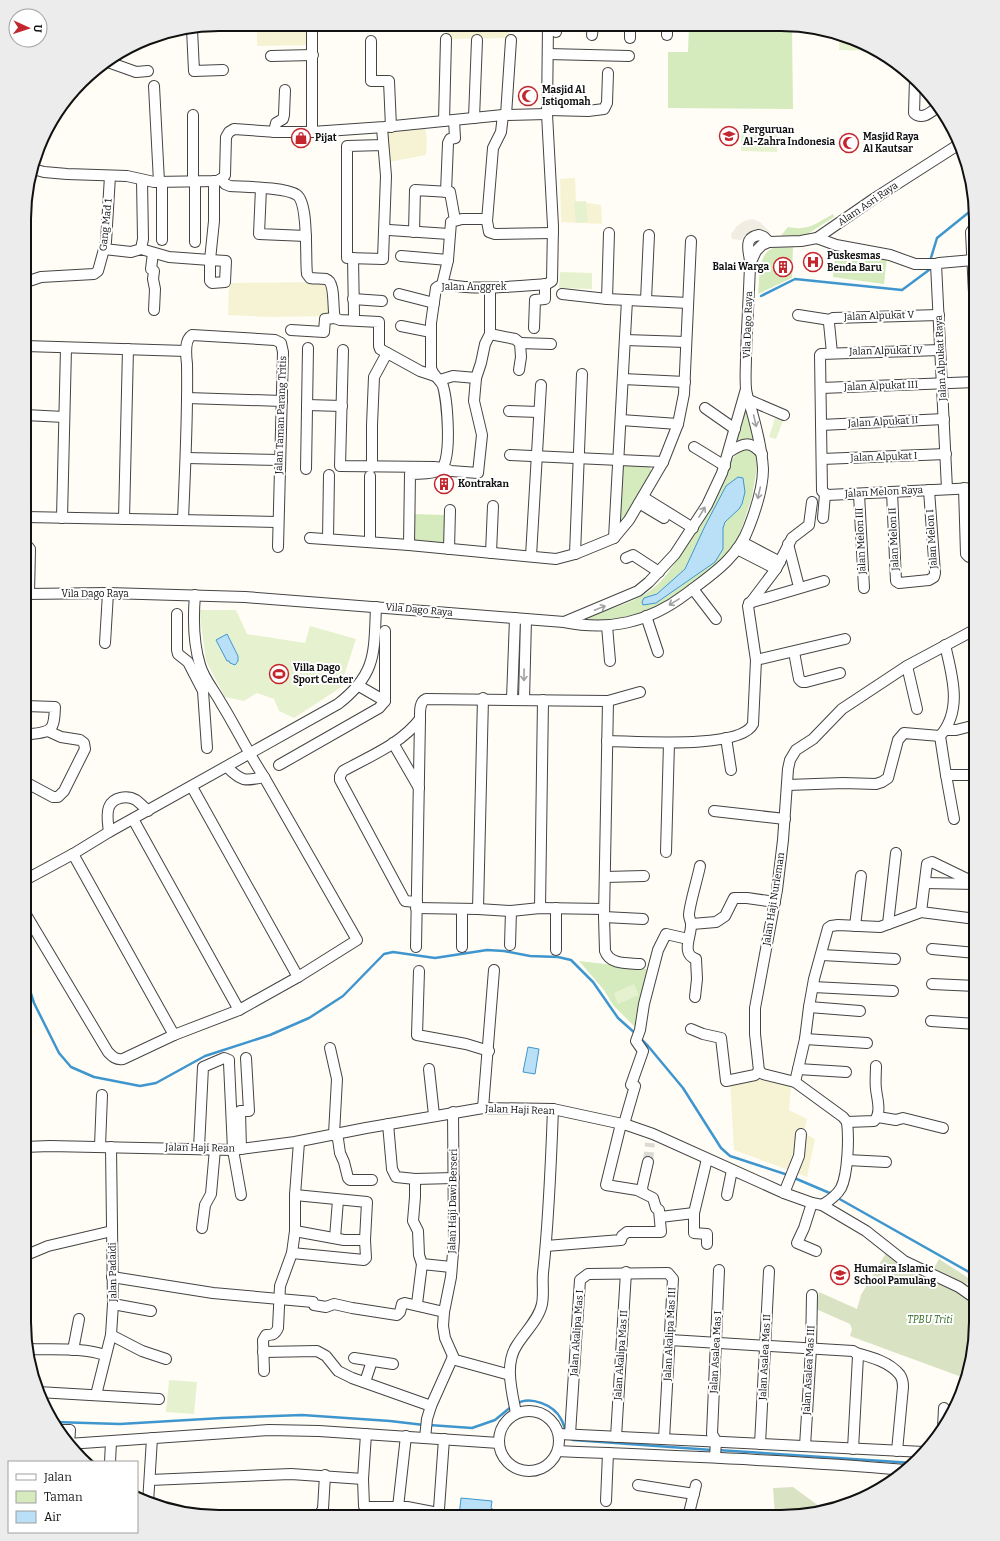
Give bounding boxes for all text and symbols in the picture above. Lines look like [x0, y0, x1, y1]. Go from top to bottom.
north arrow [8, 8, 48, 48]
text: U [31, 24, 44, 33]
place label: Masjid Al Istiqomah [542, 84, 591, 108]
mosque icon: Masjid Al Istiqomah [517, 85, 539, 107]
place label: Perguruan Al-Zahra Indonesia [743, 124, 835, 148]
school or university icon: Perguruan Al-Zahra Indonesia [718, 125, 740, 147]
shop icon: Pijat [290, 127, 312, 149]
place label: Masjid Raya Al Kautsar [863, 131, 919, 155]
place label: Pijat [315, 132, 337, 144]
mosque icon: Masjid Raya Al Kautsar [838, 132, 860, 154]
street label: Alam Asri Raya [836, 179, 901, 228]
street label: Gang Mad 1 [97, 198, 115, 252]
place label: Puskesmas Benda Baru [827, 250, 882, 274]
hospital icon: Puskesmas Benda Baru [802, 251, 824, 273]
building icon: Balai Warga [772, 256, 794, 278]
place label: Balai Warga [713, 261, 769, 273]
street label: Jalan Anggrek [441, 281, 507, 293]
street label: Vila Dago Raya [741, 291, 755, 359]
street label: Jalan Alpukat V [843, 309, 915, 323]
street label: Jalan Alpukat Raya [933, 314, 949, 402]
street label: Jalan Alpukat IV [848, 344, 923, 358]
street label: Jalan Taman Parang Tritis [273, 356, 289, 475]
street label: Jalan Alpukat III [843, 379, 919, 393]
street label: Jalan Alpukat II [846, 414, 919, 430]
one-way arrow [751, 415, 759, 428]
street label: Jalan Alpukat I [849, 450, 918, 464]
building icon: Kontrakan [433, 473, 455, 495]
place label: Kontrakan [458, 478, 509, 490]
street label: Jalan Melon Raya [844, 484, 924, 500]
one-way arrow [755, 486, 762, 499]
one-way arrow [699, 506, 707, 518]
street label: Jalan Melon III [853, 507, 869, 576]
street label: Jalan Melon II [886, 507, 902, 572]
street label: Jalan Melon I [924, 508, 940, 570]
street label: Vila Dago Raya [61, 588, 129, 600]
one-way arrow [669, 598, 680, 606]
street label: Vila Dago Raya [385, 601, 454, 619]
one-way arrow [593, 603, 605, 611]
place label: Villa Dago Sport Center [293, 662, 353, 686]
sports icon: Villa Dago Sport Center [268, 663, 290, 685]
one-way arrow [520, 668, 528, 681]
street label: Jalan Haji Nurleman [761, 851, 787, 947]
street label: Jalan Haji Rean [484, 1103, 556, 1117]
street label: Jalan Haji Rean [164, 1141, 236, 1155]
street label: Jalan Haji Dawi Berseri [446, 1149, 460, 1254]
street label: Jalan Padaidi [106, 1242, 120, 1303]
place label: Humaira Islamic School Pamulang [854, 1263, 936, 1287]
school or university icon: Humaira Islamic School Pamulang [829, 1264, 851, 1286]
street label: Jalan Akalipa Mas III [662, 1286, 678, 1382]
street label: Jalan Akalipa Mas I [568, 1289, 586, 1378]
street label: Jalan Akalipa Mas II [612, 1309, 630, 1401]
street label: Jalan Asalea Mas I [708, 1310, 724, 1395]
street label: Jalan Asalea Mas II [757, 1313, 773, 1401]
park label: TPBU Triti [907, 1314, 953, 1326]
street label: Jalan Asalea Mas III [801, 1324, 817, 1416]
legend [8, 1461, 138, 1533]
text: Jalan [43, 1470, 72, 1484]
text: Taman [44, 1490, 83, 1504]
text: Air [44, 1510, 62, 1524]

